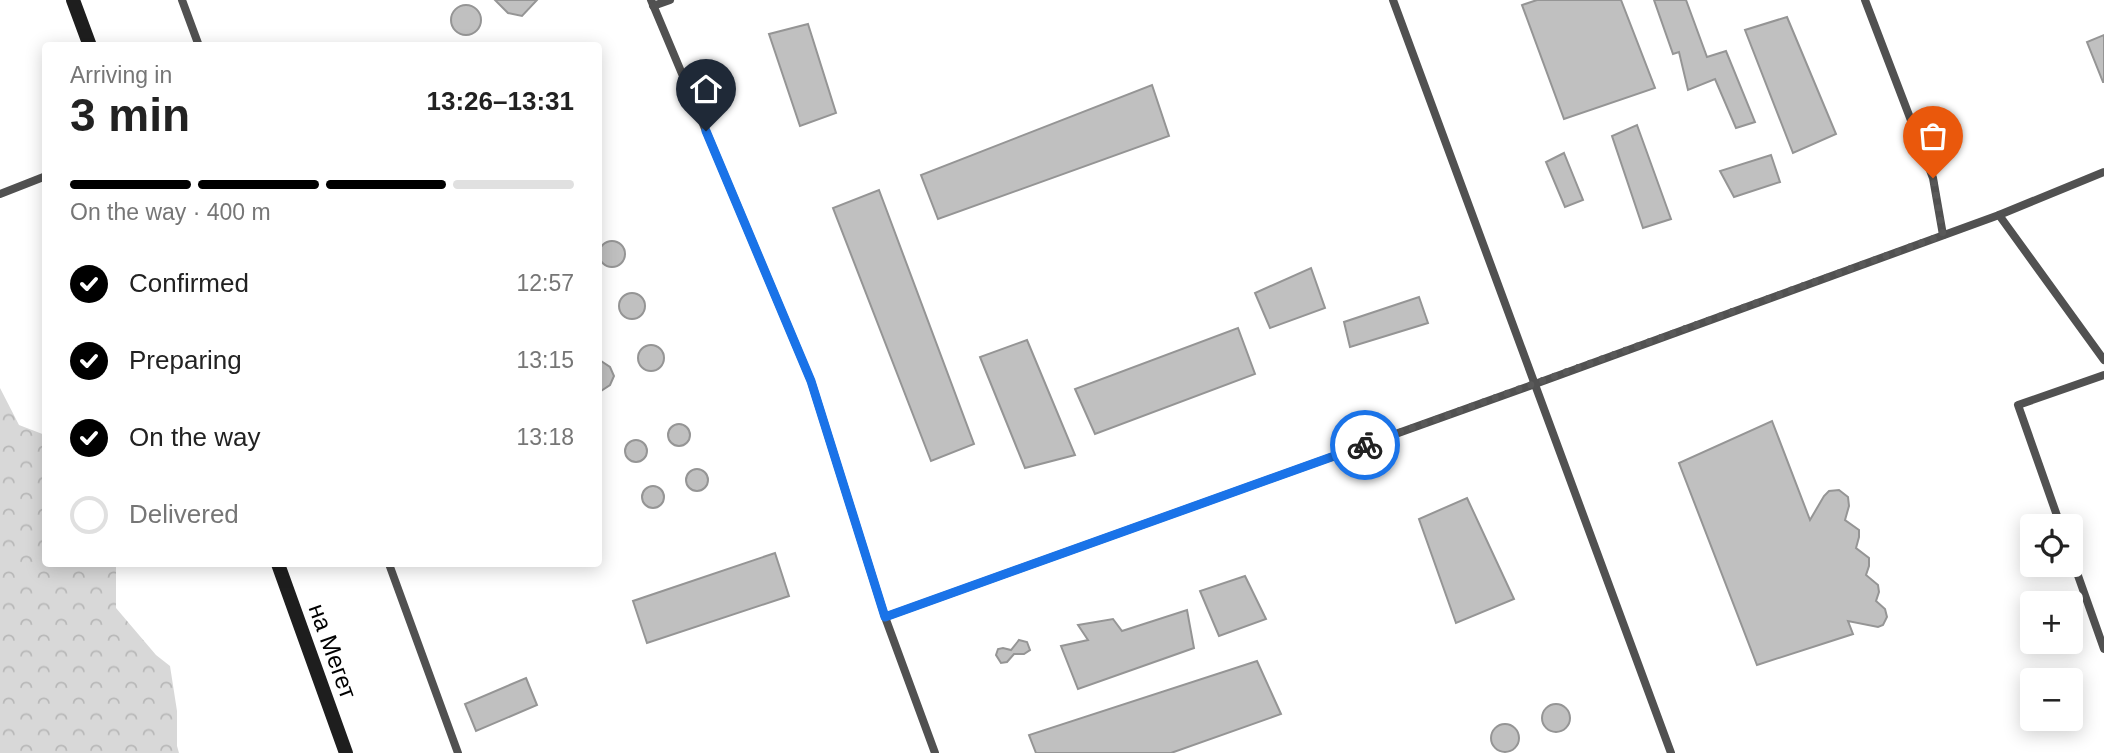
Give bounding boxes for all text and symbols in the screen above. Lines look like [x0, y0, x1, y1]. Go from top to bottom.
pin [676, 59, 736, 131]
text: Arriving in [70, 62, 172, 88]
icon: home [687, 70, 725, 108]
text: 13:26–13:31 [427, 86, 574, 116]
text: 3 min [70, 89, 190, 141]
pin [1903, 106, 1963, 178]
icon: bag [1914, 117, 1952, 155]
text: On the way · 400 m [70, 199, 271, 225]
icon: check [70, 265, 108, 303]
text: Confirmed [129, 268, 249, 298]
text: 12:57 [516, 270, 574, 296]
icon: check [70, 342, 108, 380]
text: Preparing [129, 345, 242, 375]
text: 13:15 [516, 347, 574, 373]
courier [1330, 410, 1400, 480]
icon: check [70, 419, 108, 457]
text: On the way [129, 422, 261, 452]
text: 13:18 [516, 424, 574, 450]
icon: bike [1346, 426, 1384, 464]
text: Delivered [129, 499, 239, 529]
map controls [2020, 514, 2083, 731]
button: locate [2020, 514, 2083, 577]
button: + [2020, 591, 2083, 654]
street label: на Мегет [303, 600, 363, 702]
button: − [2020, 668, 2083, 731]

